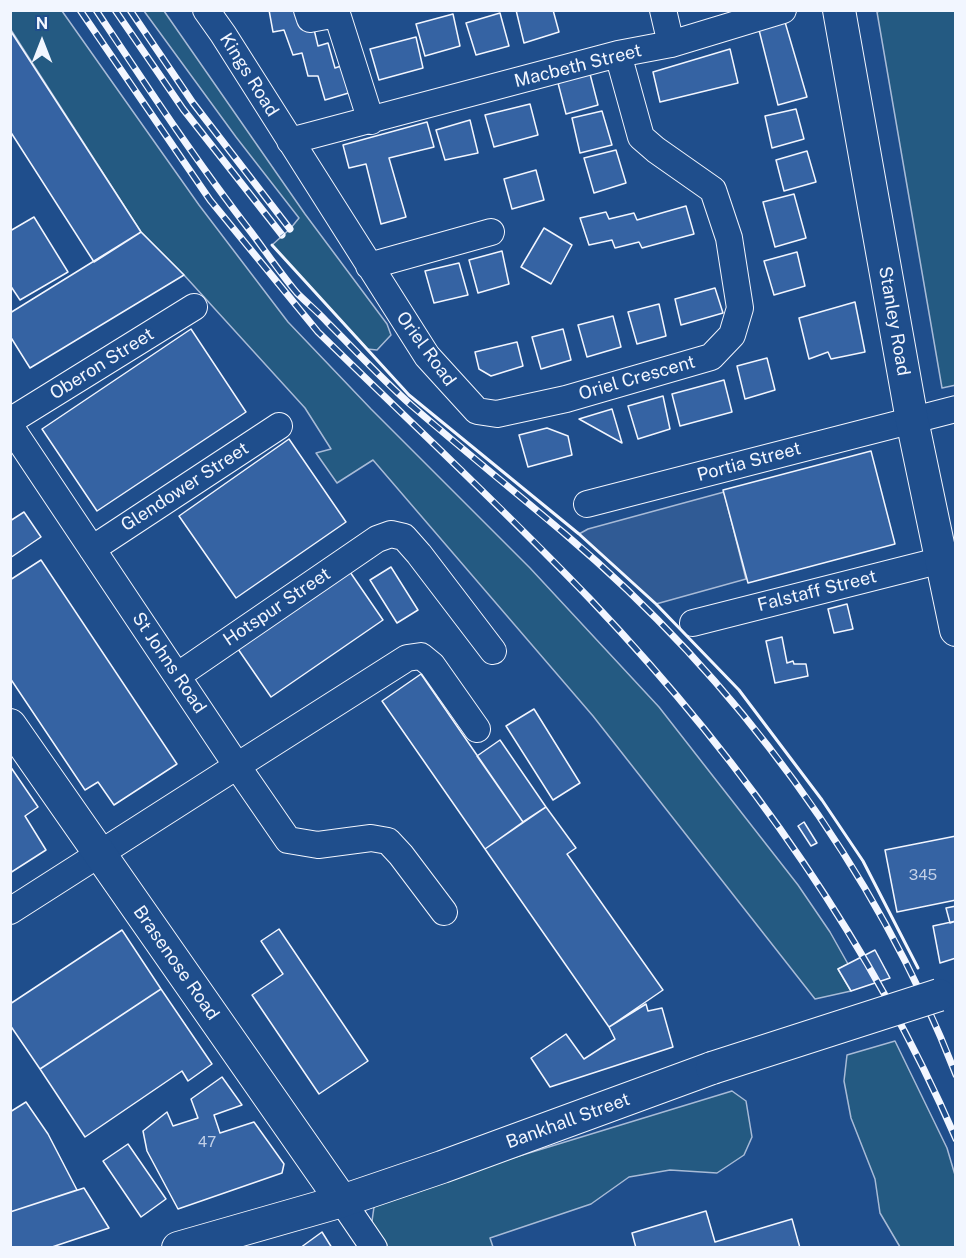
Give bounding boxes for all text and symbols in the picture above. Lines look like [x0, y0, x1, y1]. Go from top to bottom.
north arrow [12, 12, 72, 72]
text: N [36, 14, 48, 33]
street label: Kings Road [215, 29, 283, 121]
street label: Macbeth Street [512, 40, 644, 92]
street label: Stanley Road [874, 265, 914, 377]
street label: Oriel Road [392, 307, 460, 391]
street label: Oberon Street [46, 323, 158, 405]
street label: Oriel Crescent [576, 351, 698, 405]
street label: Glendower Street [117, 438, 253, 536]
street label: Portia Street [695, 438, 803, 486]
street label: Hotspur Street [219, 563, 335, 651]
street label: Falstaff Street [755, 566, 879, 616]
street label: St Johns Road [127, 608, 211, 718]
house number: 345 [909, 866, 937, 884]
street label: Brasenose Road [129, 902, 223, 1024]
street label: Bankhall Street [503, 1089, 633, 1153]
house number: 47 [198, 1133, 216, 1151]

